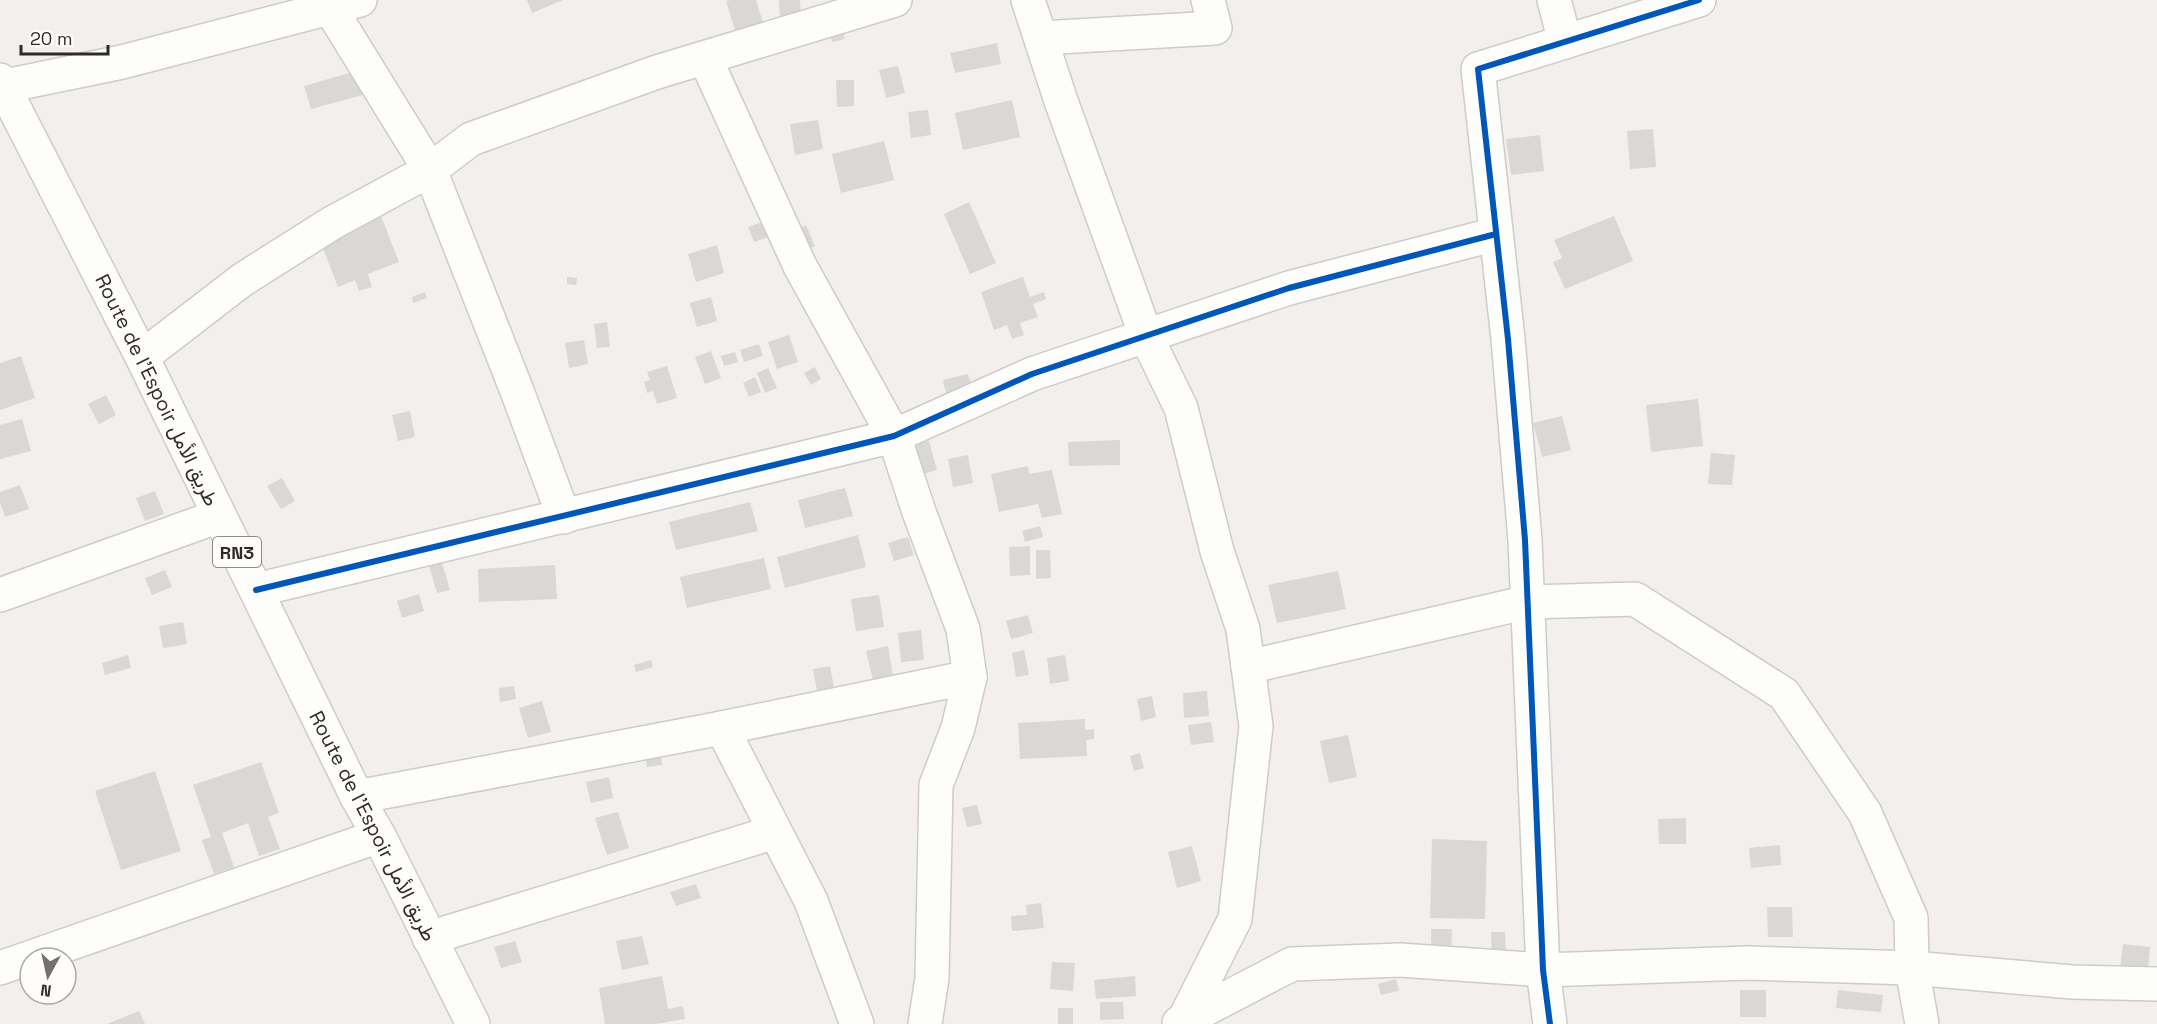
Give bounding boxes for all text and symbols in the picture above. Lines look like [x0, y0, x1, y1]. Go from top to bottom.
scale bar [21, 18, 108, 56]
text: 20 m [30, 27, 73, 50]
street label: Route de l’Espoir طريق الأمل [89, 270, 225, 510]
road number: RN3 [213, 537, 261, 567]
street label: Route de l’Espoir طريق الأمل [304, 706, 442, 946]
north arrow [18, 946, 78, 1006]
text: N [39, 979, 53, 1002]

